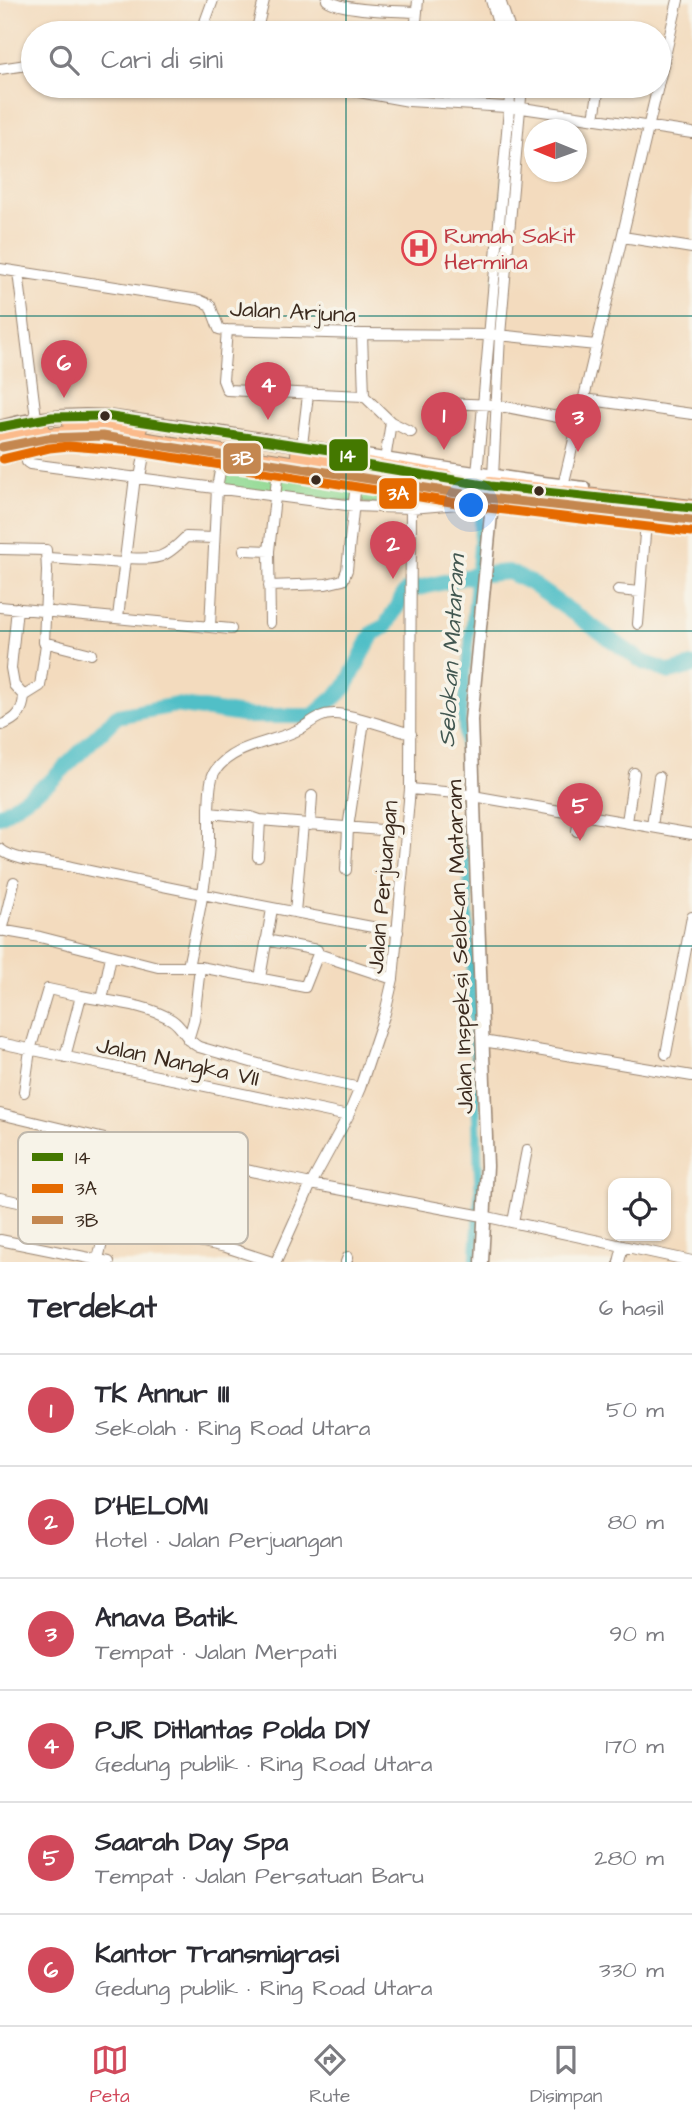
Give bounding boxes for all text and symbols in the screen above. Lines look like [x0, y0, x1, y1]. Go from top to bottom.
search box [21, 21, 671, 98]
icon: search [45, 41, 83, 79]
text: Cari di sini [101, 42, 223, 78]
north arrow [524, 119, 587, 182]
place label: Rumah Sakit Hermina [444, 220, 576, 278]
hospital icon: Rumah Sakit Hermina [400, 229, 438, 267]
street label: Jalan Arjuna [229, 293, 357, 331]
pin: 6 [41, 340, 87, 398]
pin: 4 [245, 362, 291, 420]
pin: 1 [421, 392, 467, 450]
pin: 3 [555, 394, 601, 452]
unlabelled marker [98, 409, 112, 423]
line badge: 14 [328, 438, 369, 472]
line badge: 3B [222, 442, 262, 475]
text: 14 [340, 443, 356, 470]
text: 3B [229, 446, 254, 473]
unlabelled marker [309, 473, 323, 487]
line badge: 3A [378, 477, 418, 510]
text: 3A [386, 481, 410, 508]
unlabelled marker [532, 484, 546, 498]
your location [454, 488, 488, 522]
pin: 2 [370, 521, 416, 579]
water label: Selokan Mataram [430, 552, 474, 748]
street label: Jalan Inspeksi Selokan Mataram [438, 779, 482, 1115]
pin: 5 [557, 783, 603, 841]
street label: Jalan Perjuangan [359, 799, 408, 975]
street label: Jalan Nangka VII [93, 1029, 262, 1096]
legend [18, 1132, 248, 1244]
text: 14 [75, 1145, 90, 1172]
text: 3A [75, 1176, 97, 1203]
map controls [608, 1178, 671, 1241]
button: locate [608, 1178, 671, 1241]
text: 3B [75, 1208, 99, 1235]
text: Terdekat [28, 1287, 157, 1329]
text: 6 hasil [599, 1292, 664, 1324]
text: TK Annur III [95, 1376, 230, 1412]
text: 1 [50, 1394, 52, 1426]
text: 50 m [606, 1394, 664, 1426]
text: Sekolah · Ring Road Utara [95, 1412, 370, 1444]
text: D'HELOMI [95, 1488, 208, 1524]
text: 2 [44, 1506, 58, 1538]
text: 80 m [607, 1506, 664, 1538]
text: Hotel · Jalan Perjuangan [95, 1524, 343, 1556]
text: Anava Batik [95, 1600, 237, 1636]
text: 3 [45, 1618, 57, 1650]
text: 90 m [609, 1618, 664, 1650]
text: Tempat · Jalan Merpati [95, 1636, 336, 1668]
text: PJR Ditlantas Polda DIY [95, 1712, 370, 1748]
text: 4 [43, 1730, 59, 1762]
text: 170 m [605, 1730, 664, 1762]
text: Gedung publik · Ring Road Utara [95, 1748, 432, 1780]
text: Saarah Day Spa [95, 1824, 288, 1860]
text: 5 [43, 1842, 59, 1874]
text: 280 m [594, 1842, 664, 1874]
text: Tempat · Jalan Persatuan Baru [95, 1860, 424, 1892]
text: Kantor Transmigrasi [95, 1936, 339, 1972]
text: 6 [44, 1954, 58, 1986]
text: 330 m [599, 1954, 664, 1986]
text: Gedung publik · Ring Road Utara [95, 1972, 432, 2004]
tab: Peta [90, 2041, 130, 2110]
tab: Rute [309, 2041, 350, 2110]
tab: Disimpan [530, 2041, 602, 2110]

